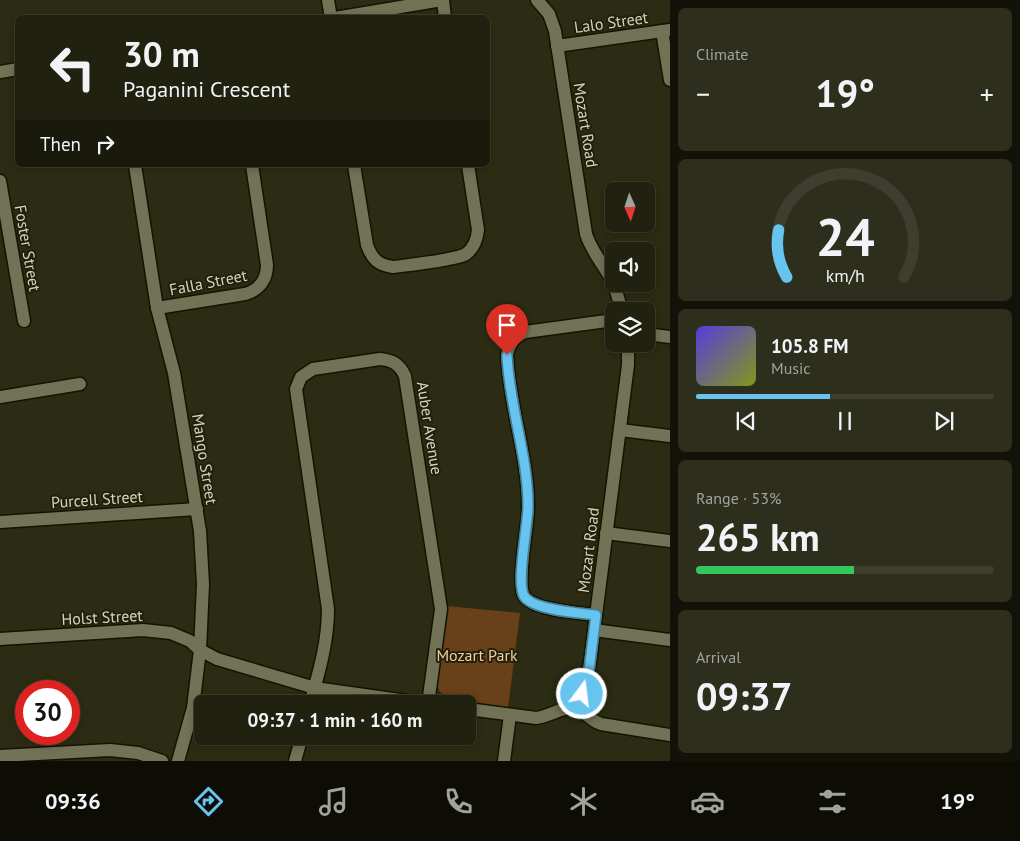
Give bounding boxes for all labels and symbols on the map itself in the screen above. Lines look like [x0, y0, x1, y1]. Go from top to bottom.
street label: Lalo Street [573, 7, 650, 37]
street label: Mozart Road [569, 81, 603, 169]
north arrow [605, 182, 655, 232]
street label: Foster Street [11, 203, 46, 293]
street label: Falla Street [168, 265, 249, 299]
pin [486, 304, 528, 355]
street label: Auber Avenue [413, 380, 447, 476]
street label: Mango Street [188, 412, 222, 506]
street label: Purcell Street [50, 486, 144, 512]
street label: Mozart Road [573, 506, 603, 594]
street label: Holst Street [61, 605, 144, 629]
park label: Mozart Park [436, 645, 518, 665]
position arrow [555, 667, 607, 719]
speed limit sign: 30 [15, 680, 80, 745]

